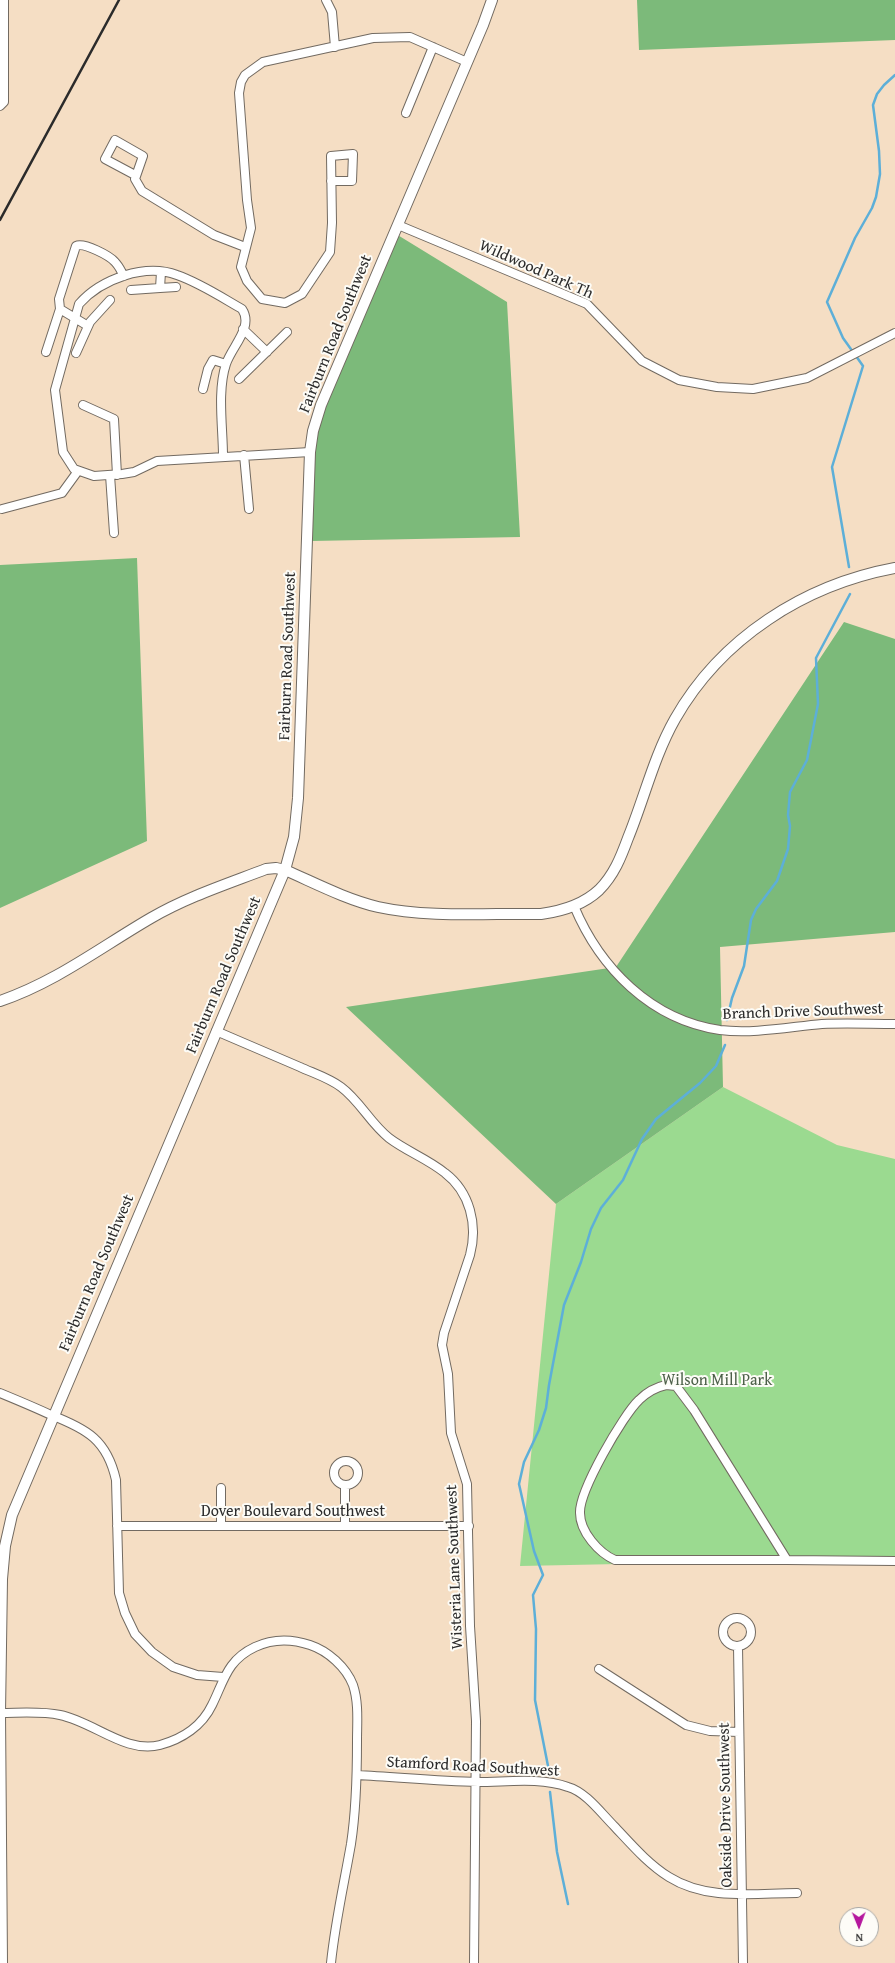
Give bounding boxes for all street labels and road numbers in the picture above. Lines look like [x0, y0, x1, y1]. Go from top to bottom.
street label: Wildwood Park Th [476, 236, 596, 304]
street label: Fairburn Road Southwest [296, 252, 376, 416]
street label: Fairburn Road Southwest [275, 571, 301, 741]
street label: Fairburn Road Southwest [182, 894, 266, 1056]
street label: Branch Drive Southwest [722, 1000, 884, 1024]
street label: Fairburn Road Southwest [55, 1192, 139, 1354]
street label: Wisteria Lane Southwest [443, 1484, 467, 1650]
street label: Dover Boulevard Southwest [201, 1502, 385, 1522]
street label: Oakside Drive Southwest [715, 1722, 737, 1888]
street label: Stamford Road Southwest [386, 1753, 560, 1781]

